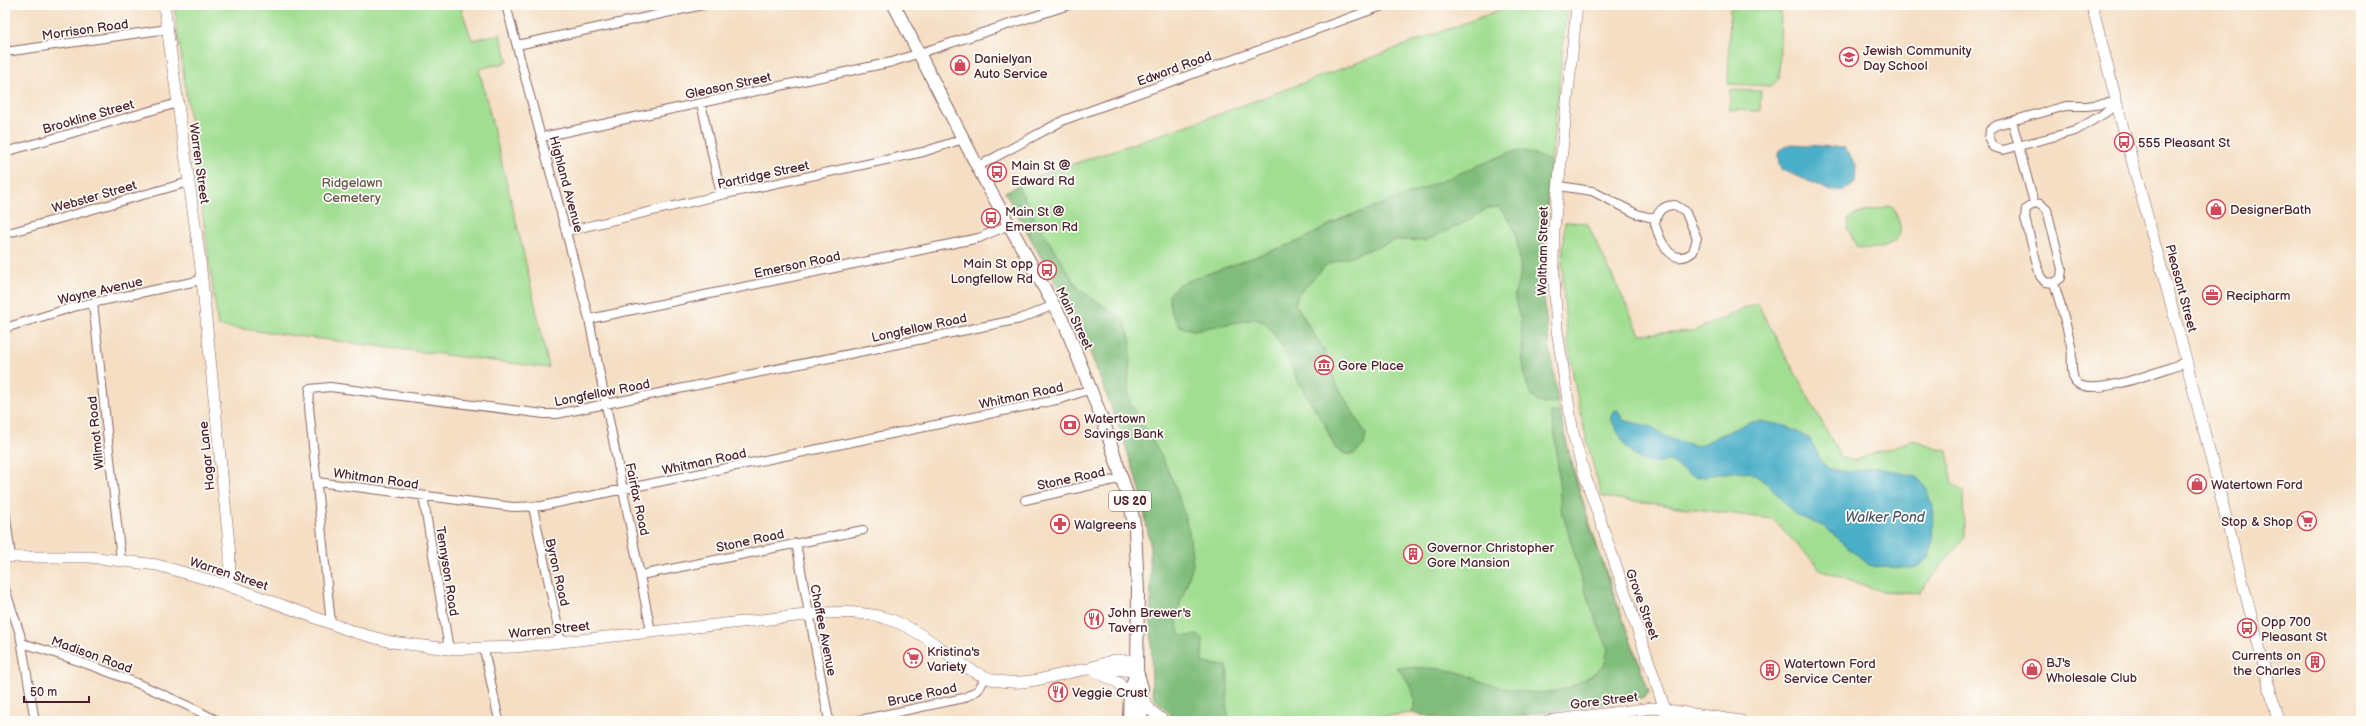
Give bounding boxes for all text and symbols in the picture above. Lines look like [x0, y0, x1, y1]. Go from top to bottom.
street label: Morrison Road [41, 16, 129, 44]
place label: Jewish Community Day School [1863, 43, 1972, 74]
school or university icon: Jewish Community Day School [1838, 46, 1860, 68]
street label: Edward Road [1135, 48, 1214, 90]
place label: Danielyan Auto Service [974, 51, 1048, 82]
shop icon: Danielyan Auto Service [949, 54, 971, 76]
street label: Gleason Street [684, 69, 773, 103]
street label: Brookline Street [41, 96, 136, 138]
street label: Warren Street [185, 122, 213, 205]
bus stop icon: 555 Pleasant St [2113, 131, 2135, 153]
street label: Highland Avenue [545, 134, 587, 235]
place label: 555 Pleasant St [2138, 135, 2230, 151]
street label: Partridge Street [716, 157, 810, 192]
place label: Main St @ Edward Rd [1011, 158, 1075, 189]
bus stop icon: Main St @ Edward Rd [986, 161, 1008, 183]
park label: Ridgelawn Cemetery [321, 175, 383, 206]
street label: Webster Street [50, 177, 139, 217]
shop icon: DesignerBath [2205, 198, 2227, 220]
place label: DesignerBath [2230, 202, 2311, 218]
place label: Main St @ Emerson Rd [1005, 204, 1078, 235]
street label: Waltham Street [1534, 206, 1552, 296]
bus stop icon: Main St @ Emerson Rd [980, 207, 1002, 229]
street label: Pleasant Street [2162, 243, 2200, 334]
street label: Emerson Road [753, 248, 842, 282]
place label: Main St opp Longfellow Rd [951, 256, 1033, 287]
bus stop icon: Main St opp Longfellow Rd [1036, 259, 1058, 281]
street label: Wayne Avenue [56, 273, 144, 309]
street label: Main Street [1052, 284, 1096, 352]
office icon: Recipharm [2201, 284, 2223, 306]
place label: Recipharm [2226, 288, 2291, 304]
street label: Longfellow Road [870, 310, 968, 346]
museum icon: Gore Place [1313, 354, 1335, 376]
place label: Gore Place [1338, 358, 1404, 374]
street label: Longfellow Road [553, 376, 651, 410]
street label: Whitman Road [977, 379, 1065, 413]
street label: Wilmot Road [84, 395, 108, 471]
place label: Watertown Savings Bank [1084, 411, 1164, 442]
bank icon: Watertown Savings Bank [1059, 414, 1081, 436]
street label: Hagar Lane [195, 420, 219, 491]
street label: Whitman Road [660, 445, 748, 479]
street label: Fairfax Road [621, 461, 653, 537]
street label: Stone Road [1036, 464, 1107, 494]
street label: Whitman Road [332, 465, 420, 493]
shop icon: Watertown Ford [2186, 473, 2208, 495]
place label: Watertown Ford [2211, 477, 2303, 493]
road number: US 20 [1109, 491, 1151, 511]
water label: Walker Pond [1845, 509, 1926, 526]
supermarket icon: Stop & Shop [2296, 510, 2318, 532]
pharmacy icon: Walgreens [1049, 513, 1071, 535]
place label: Stop & Shop [2221, 514, 2293, 530]
place label: Walgreens [1074, 517, 1137, 533]
street label: Tennyson Road [432, 525, 462, 617]
street label: Stone Road [715, 526, 786, 556]
street label: Byron Road [541, 537, 573, 608]
place label: Governor Christopher Gore Mansion [1427, 540, 1554, 571]
building icon: Governor Christopher Gore Mansion [1402, 543, 1424, 565]
street label: Warren Street [187, 554, 270, 594]
street label: Grove Street [1622, 567, 1662, 642]
street label: Chaffee Avenue [806, 583, 840, 678]
place label: John Brewer's Tavern [1108, 605, 1191, 636]
restaurant icon: John Brewer's Tavern [1083, 608, 1105, 630]
place label: Opp 700 Pleasant St [2261, 614, 2327, 645]
bus stop icon: Opp 700 Pleasant St [2236, 617, 2258, 639]
street label: Warren Street [508, 618, 591, 642]
street label: Madison Road [49, 633, 134, 677]
place label: Kristina's Variety [927, 644, 980, 675]
supermarket icon: Kristina's Variety [902, 647, 924, 669]
place label: Currents on the Charles [2232, 648, 2302, 679]
building icon: Currents on the Charles [2304, 651, 2326, 673]
place label: BJ's Wholesale Club [2046, 655, 2137, 686]
place label: Watertown Ford Service Center [1784, 656, 1876, 687]
shop icon: BJ's Wholesale Club [2021, 658, 2043, 680]
building icon: Watertown Ford Service Center [1759, 659, 1781, 681]
scale bar [24, 678, 89, 704]
street label: Bruce Road [886, 680, 958, 710]
restaurant icon: Veggie Crust [1047, 681, 1069, 703]
text: 50 m [30, 685, 57, 700]
place label: Veggie Crust [1072, 685, 1148, 701]
street label: Gore Street [1569, 689, 1639, 713]

